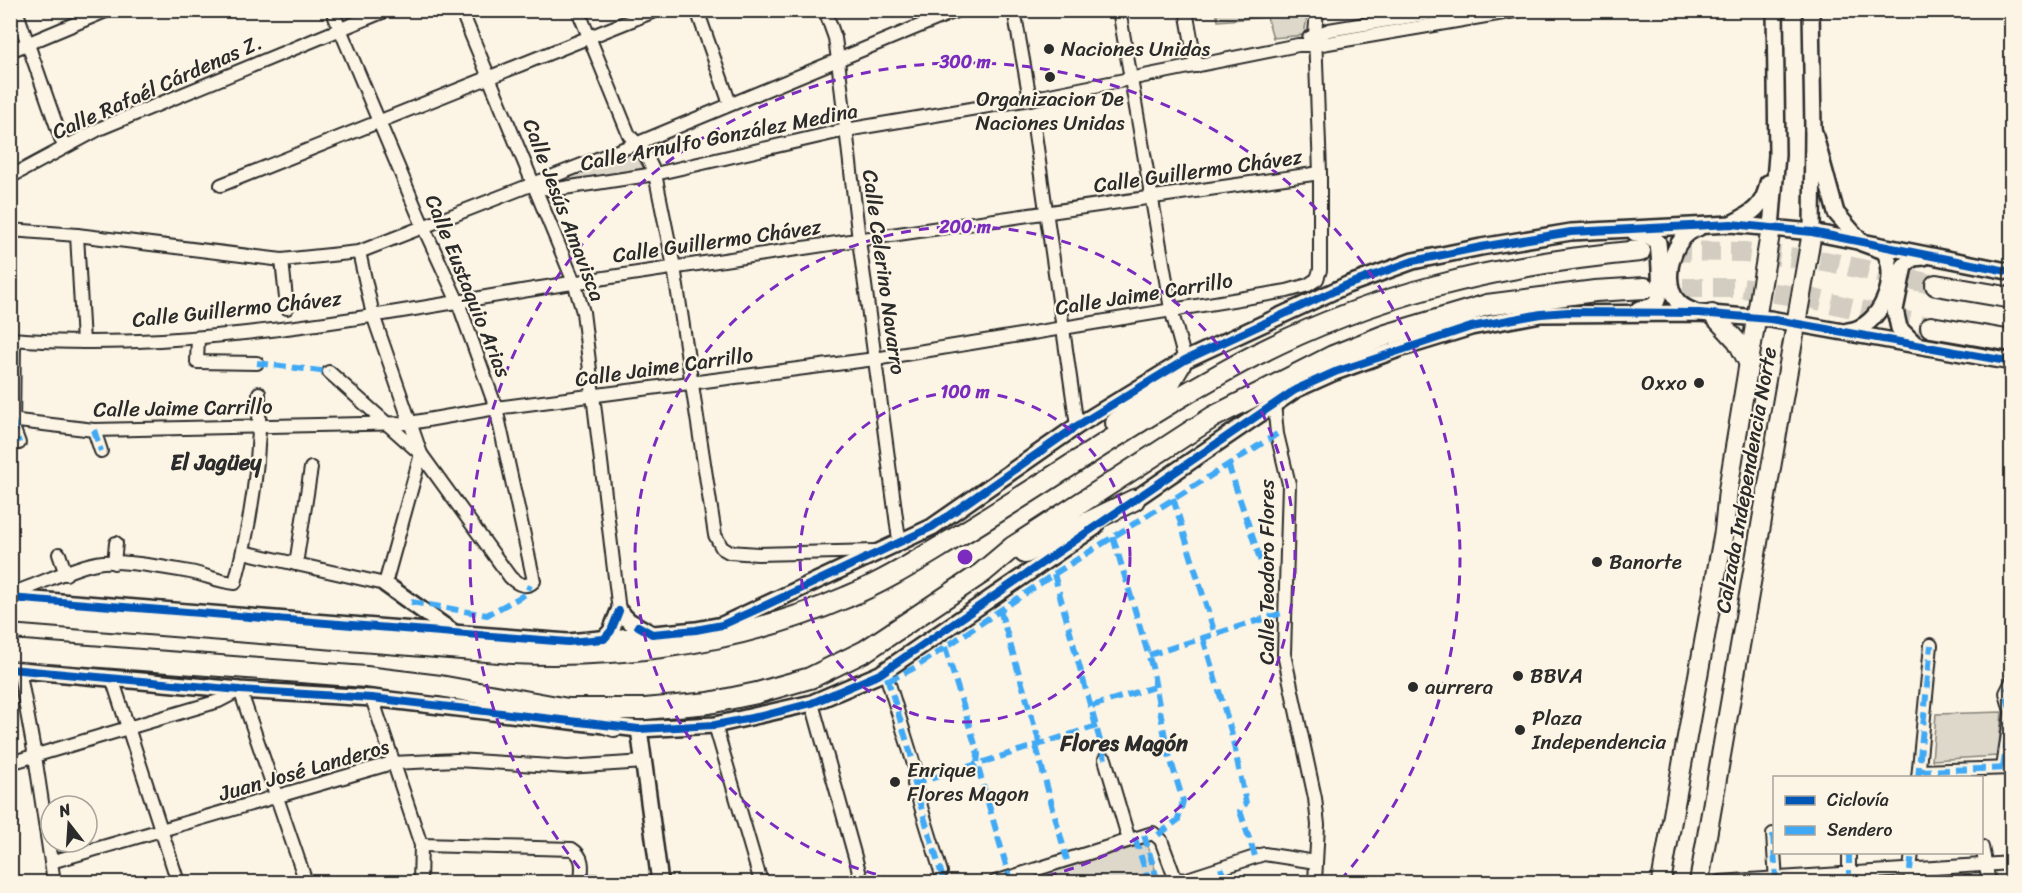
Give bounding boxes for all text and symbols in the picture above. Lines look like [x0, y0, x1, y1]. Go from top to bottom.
street label: Calle Rafaél Cárdenas Z. [46, 23, 268, 151]
place label: Naciones Unidas [1061, 30, 1211, 68]
marker: Naciones Unidas [1042, 42, 1056, 56]
text: 300 m [938, 46, 991, 78]
marker: Organizacion De Naciones Unidas [1043, 70, 1057, 84]
place label: Organizacion De Naciones Unidas [975, 80, 1125, 142]
street label: Calle Arnulfo González Medina [577, 91, 861, 183]
street label: Calle Jesús Amavisca [512, 113, 617, 308]
street label: Calle Guillermo Chávez [1091, 138, 1305, 204]
street label: Calle Celerino Navarro [851, 167, 917, 377]
street label: Calle Eustaquio Arias [414, 189, 522, 384]
street label: Calle Guillermo Chávez [610, 208, 824, 274]
text: 200 m [938, 211, 991, 243]
street label: Calle Jaime Carrillo [1053, 261, 1236, 327]
street label: Calle Guillermo Chávez [130, 279, 344, 339]
street label: Calle Jaime Carrillo [573, 336, 756, 398]
street label: Calzada Independencia Norte [1704, 344, 1788, 616]
place label: Oxxo [1641, 364, 1687, 402]
text: 100 m [941, 376, 990, 408]
marker: Oxxo [1692, 376, 1706, 390]
street label: Calle Jaime Carrillo [93, 387, 273, 429]
district label: El Jagüey [170, 443, 262, 482]
street label: Calle Teodoro Flores [1248, 479, 1286, 665]
place label: Banorte [1609, 543, 1682, 581]
centre of rings [955, 547, 975, 567]
marker: Banorte [1590, 555, 1604, 569]
place label: BBVA [1530, 657, 1583, 695]
place label: aurrera [1425, 668, 1494, 706]
marker: BBVA [1511, 669, 1525, 683]
marker: aurrera [1406, 680, 1420, 694]
place label: Plaza Independencia [1531, 699, 1667, 761]
marker: Plaza Independencia [1513, 723, 1527, 737]
district label: Flores Magón [1059, 724, 1188, 763]
street label: Juan José Landeros [213, 727, 394, 813]
place label: Enrique Flores Magon [907, 751, 1029, 813]
marker: Enrique Flores Magon [888, 775, 902, 789]
legend [1773, 776, 1983, 854]
text: Ciclovía [1827, 784, 1889, 816]
north arrow [39, 794, 99, 854]
text: N [54, 794, 75, 826]
text: Sendero [1827, 814, 1892, 846]

